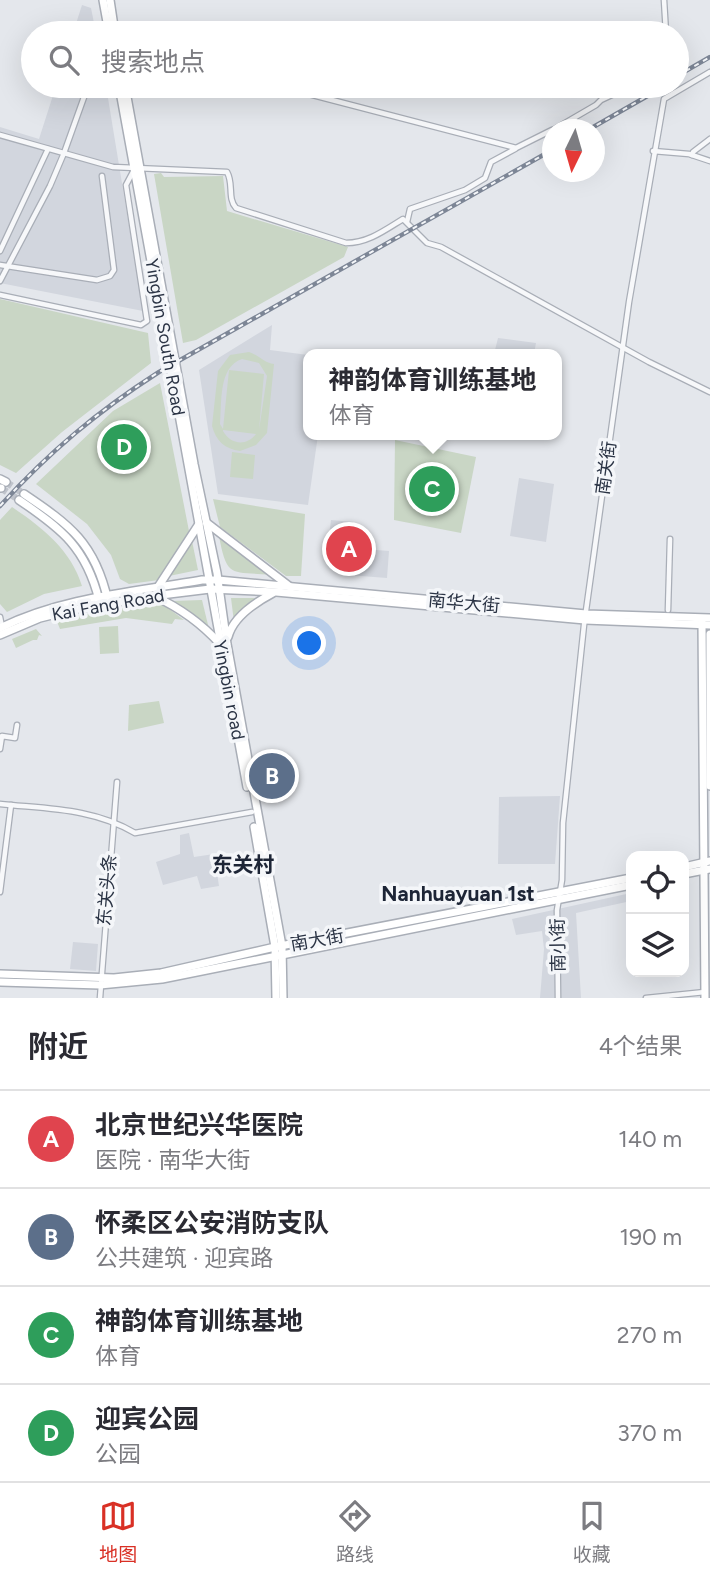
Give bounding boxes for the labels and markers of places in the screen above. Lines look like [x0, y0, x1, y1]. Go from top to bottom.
pin: D [101, 421, 147, 473]
pin: C [409, 463, 455, 515]
pin: A [326, 523, 372, 575]
pin: B [249, 750, 295, 802]

